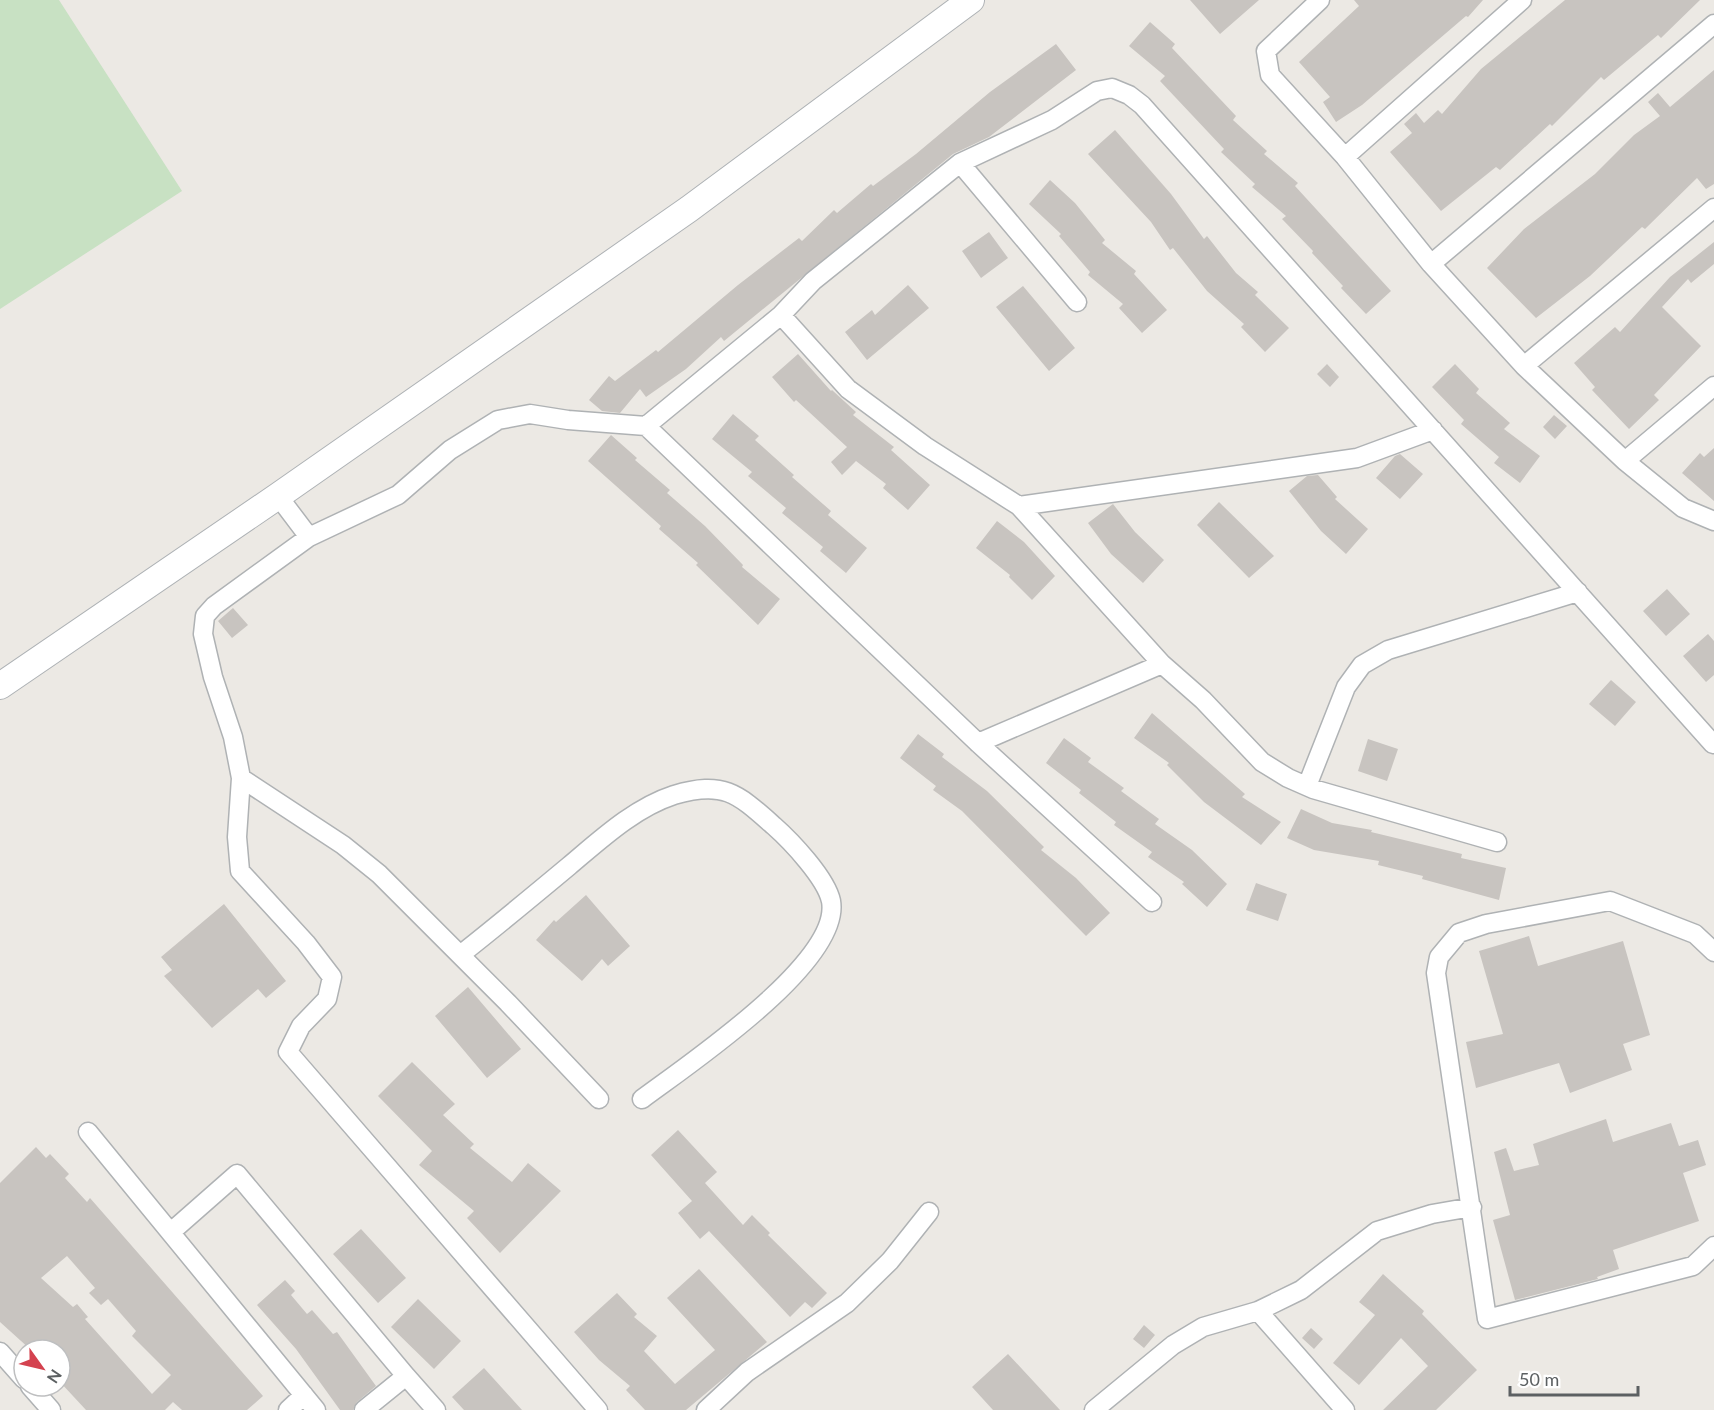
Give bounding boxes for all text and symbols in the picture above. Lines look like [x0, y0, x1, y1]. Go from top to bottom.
north arrow [12, 1338, 72, 1398]
scale bar [1510, 1359, 1638, 1397]
text: N [44, 1366, 66, 1387]
text: 50 m [1519, 1368, 1559, 1390]

